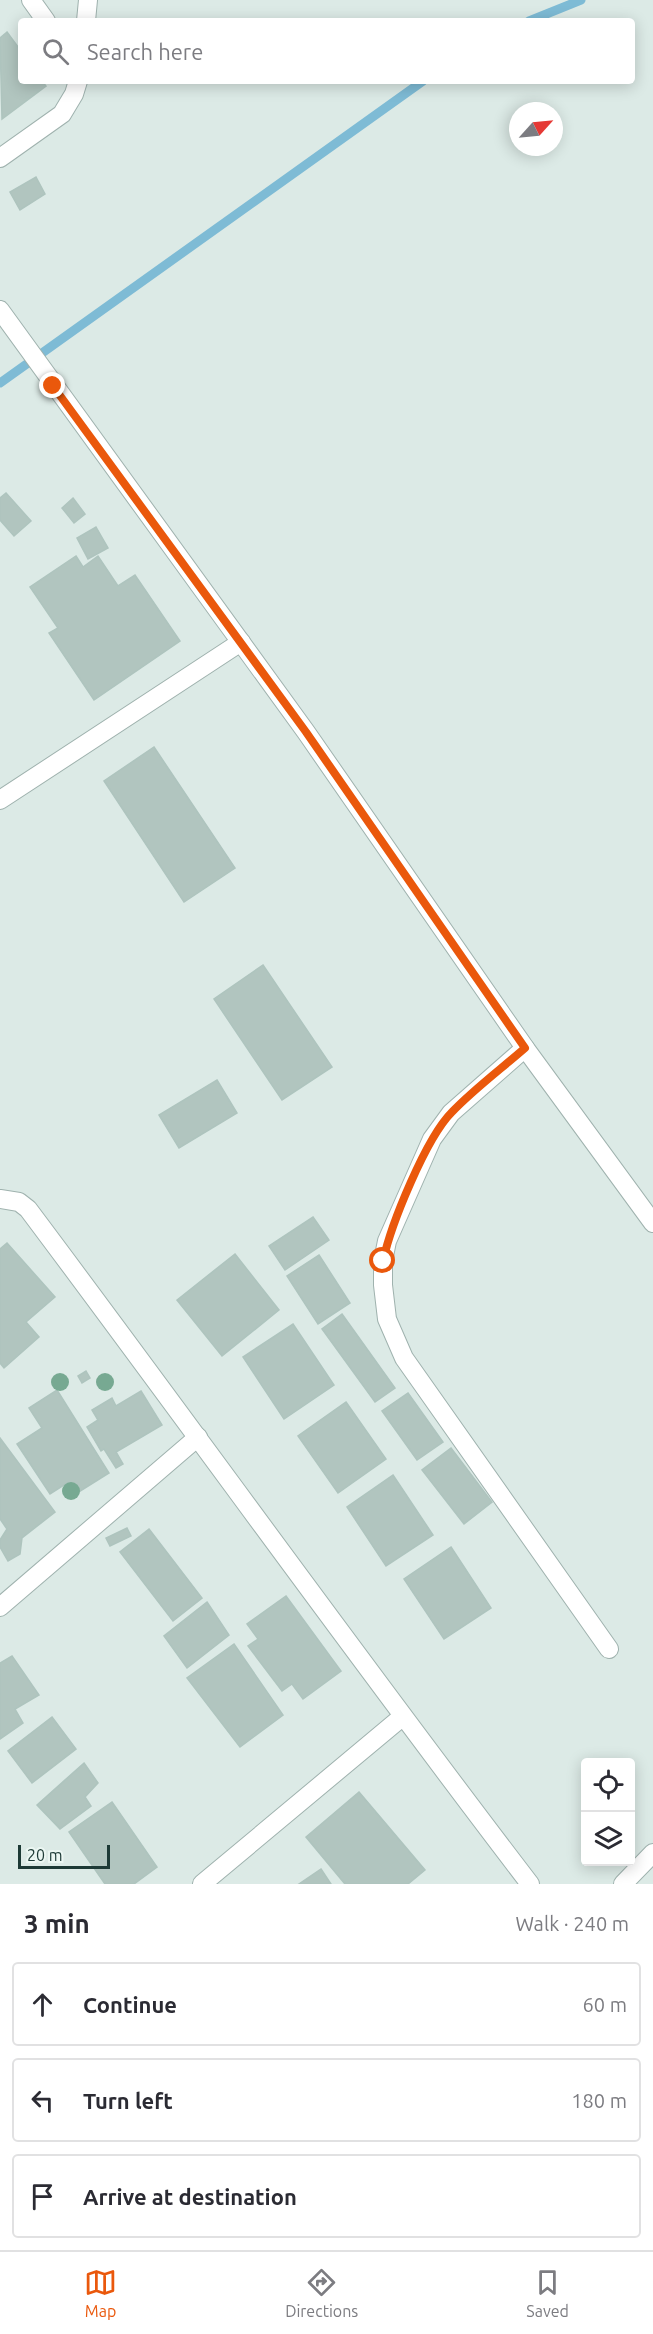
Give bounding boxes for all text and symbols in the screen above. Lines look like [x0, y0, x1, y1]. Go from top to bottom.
search box [18, 18, 635, 84]
icon: search [39, 35, 72, 68]
text: Search here [87, 39, 203, 64]
north arrow [509, 102, 563, 156]
route end [39, 372, 65, 398]
route start [369, 1247, 395, 1273]
map controls [581, 1758, 635, 1866]
button: locate [581, 1758, 635, 1812]
button: layers [581, 1812, 635, 1866]
scale bar [18, 1842, 110, 1870]
text: 20 m [27, 1846, 63, 1864]
text: 3 min [24, 1909, 90, 1938]
text: Walk · 240 m [516, 1912, 629, 1935]
icon: ahead [26, 1988, 59, 2021]
text: Continue [83, 1992, 177, 2017]
text: 60 m [583, 1993, 627, 2016]
icon: left [26, 2084, 59, 2117]
text: Turn left [83, 2088, 173, 2113]
text: 180 m [571, 2089, 627, 2112]
icon: arrive [26, 2180, 59, 2213]
text: Arrive at destination [83, 2184, 297, 2209]
tab: Map [84, 2266, 117, 2320]
tab: Directions [285, 2266, 358, 2320]
tab: Saved [526, 2266, 569, 2320]

